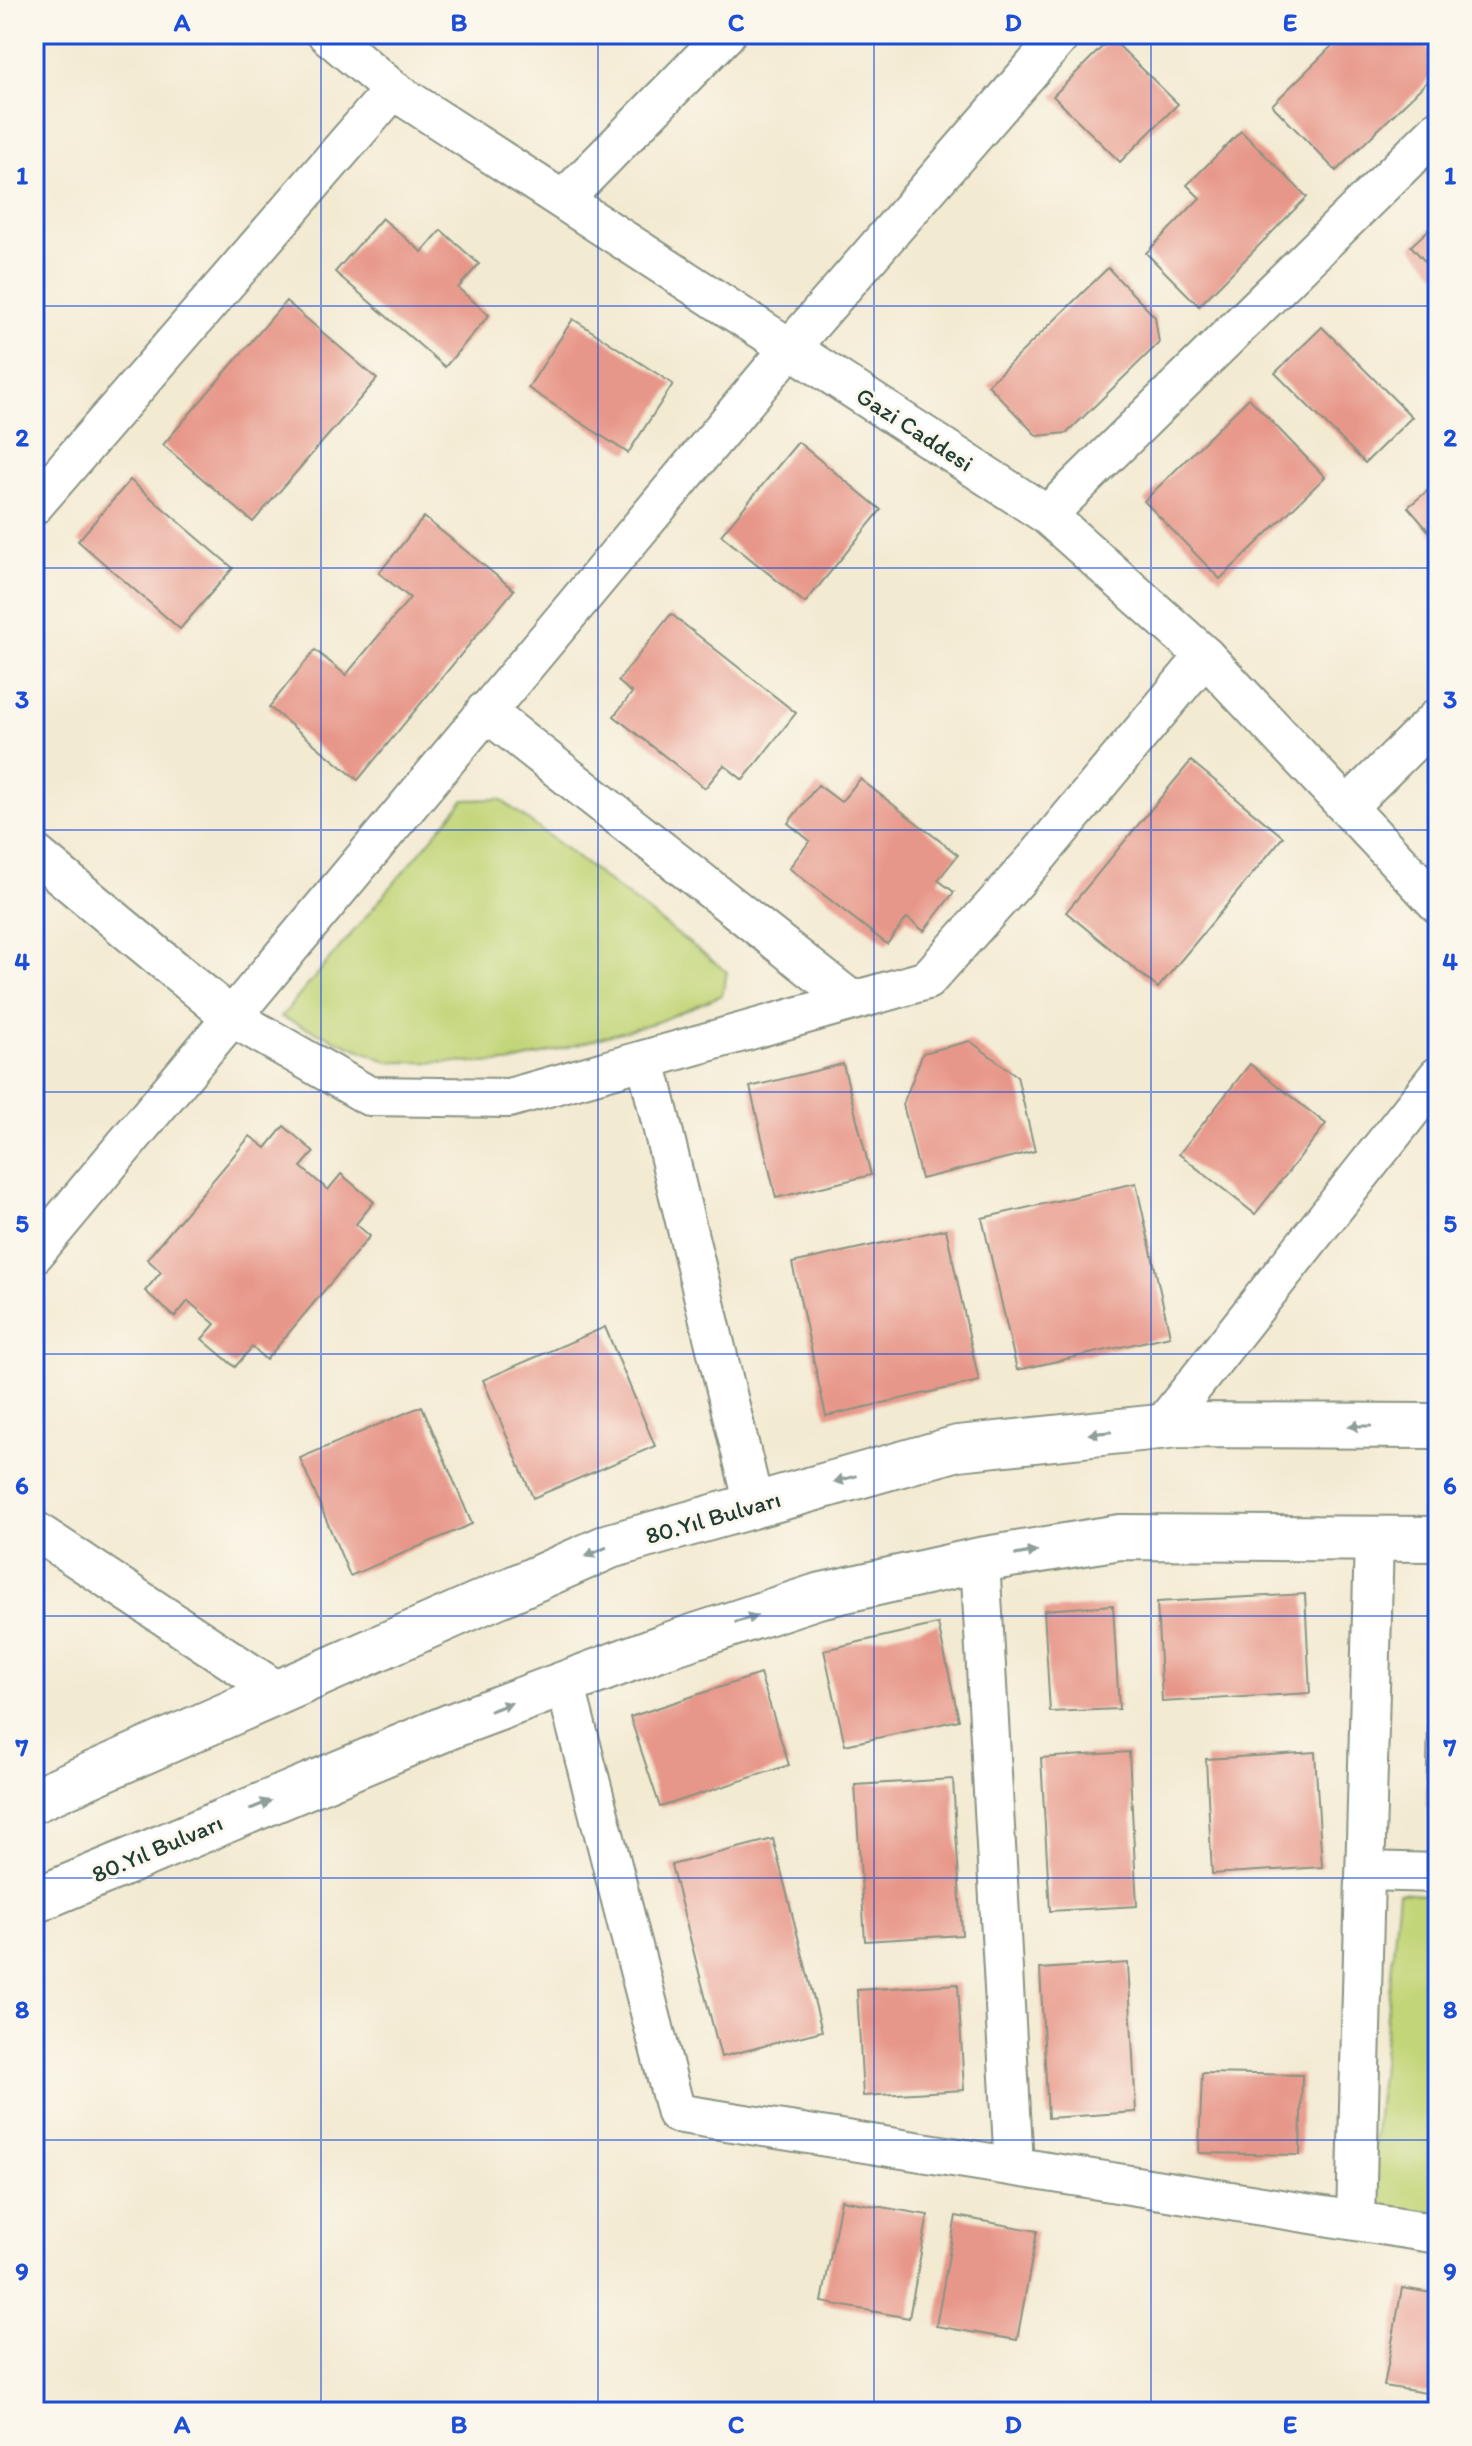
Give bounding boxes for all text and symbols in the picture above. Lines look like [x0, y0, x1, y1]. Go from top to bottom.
text: A [173, 6, 191, 38]
text: B [451, 6, 468, 38]
text: C [728, 6, 745, 38]
text: D [1004, 6, 1022, 38]
text: E [1283, 6, 1297, 38]
text: 1 [16, 159, 28, 191]
text: 1 [1444, 159, 1456, 191]
street label: Gazi Caddesi [851, 380, 979, 478]
text: 2 [15, 421, 29, 453]
text: 2 [1443, 421, 1457, 453]
text: 3 [15, 683, 29, 715]
text: 3 [1443, 683, 1457, 715]
text: 4 [14, 945, 30, 977]
text: 4 [1442, 945, 1458, 977]
text: 5 [15, 1207, 29, 1239]
text: 5 [1443, 1207, 1457, 1239]
one-way arrow [1347, 1420, 1372, 1432]
one-way arrow [1087, 1427, 1112, 1440]
text: 6 [15, 1469, 29, 1501]
text: 6 [1443, 1469, 1457, 1501]
one-way arrow [833, 1473, 857, 1486]
street label: 80.Yıl Bulvarı [642, 1484, 784, 1550]
one-way arrow [584, 1546, 608, 1559]
one-way arrow [1013, 1546, 1038, 1558]
one-way arrow [734, 1613, 758, 1625]
one-way arrow [489, 1700, 513, 1713]
text: 7 [15, 1731, 29, 1763]
text: 7 [1443, 1731, 1457, 1763]
one-way arrow [248, 1799, 272, 1812]
street label: 80.Yıl Bulvarı [87, 1807, 227, 1889]
text: 8 [15, 1993, 29, 2025]
text: 8 [1443, 1993, 1457, 2025]
text: 9 [15, 2255, 29, 2287]
text: 9 [1443, 2255, 1457, 2287]
text: A [173, 2408, 191, 2440]
text: B [451, 2408, 468, 2440]
text: C [728, 2408, 745, 2440]
text: D [1004, 2408, 1022, 2440]
text: E [1283, 2408, 1297, 2440]

